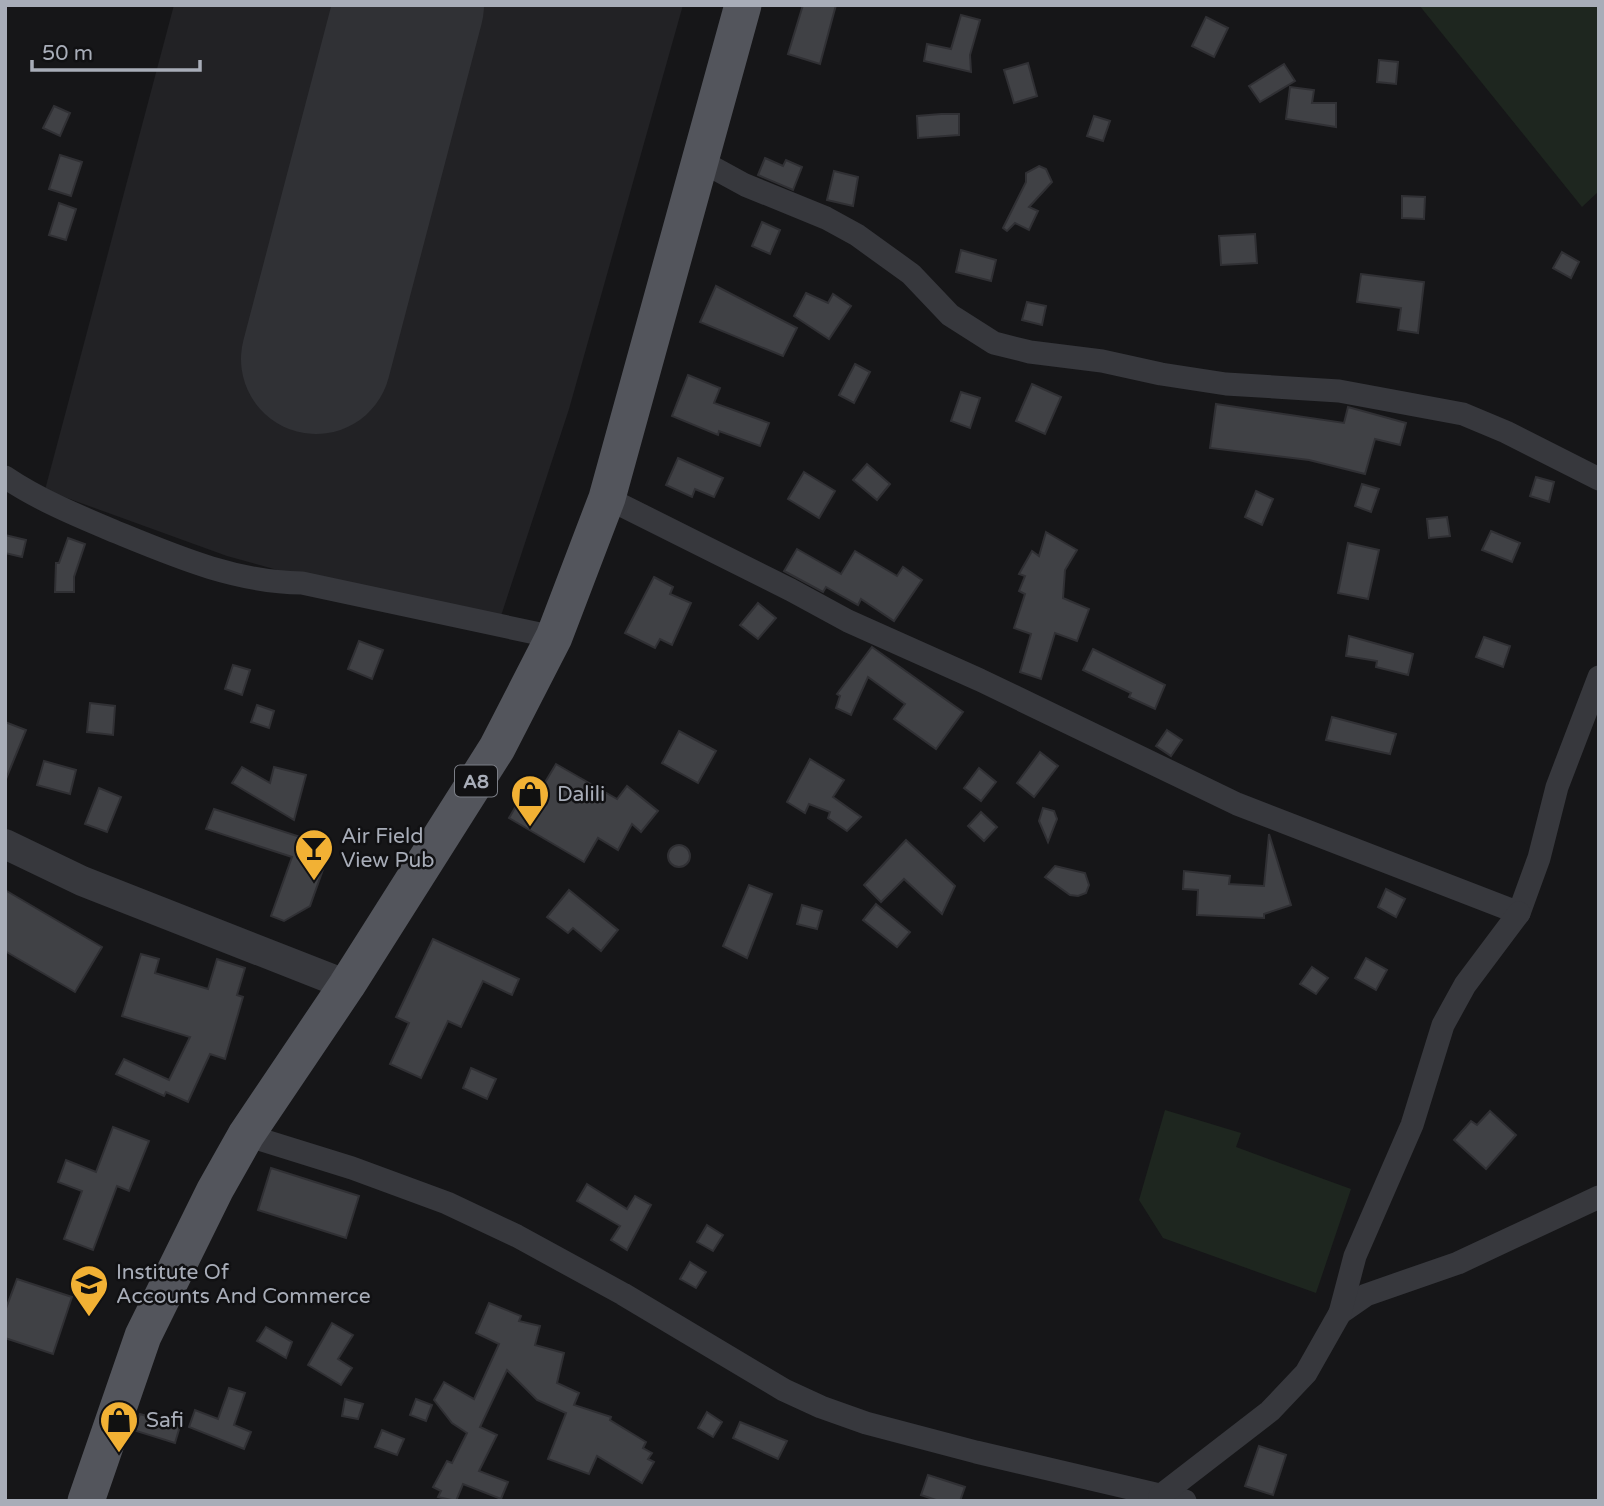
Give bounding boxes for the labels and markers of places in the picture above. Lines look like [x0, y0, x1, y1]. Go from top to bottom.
shop icon: Dalili [509, 773, 551, 828]
place label: Dalili [557, 782, 605, 807]
place label: Air Field View Pub [341, 824, 434, 873]
bar icon: Air Field View Pub [293, 827, 335, 882]
place label: Institute Of Accounts And Commerce [116, 1260, 371, 1309]
school or university icon: Institute Of Accounts And Commerce [68, 1263, 110, 1318]
shop icon: Safi [98, 1399, 140, 1454]
place label: Safi [146, 1408, 184, 1433]

